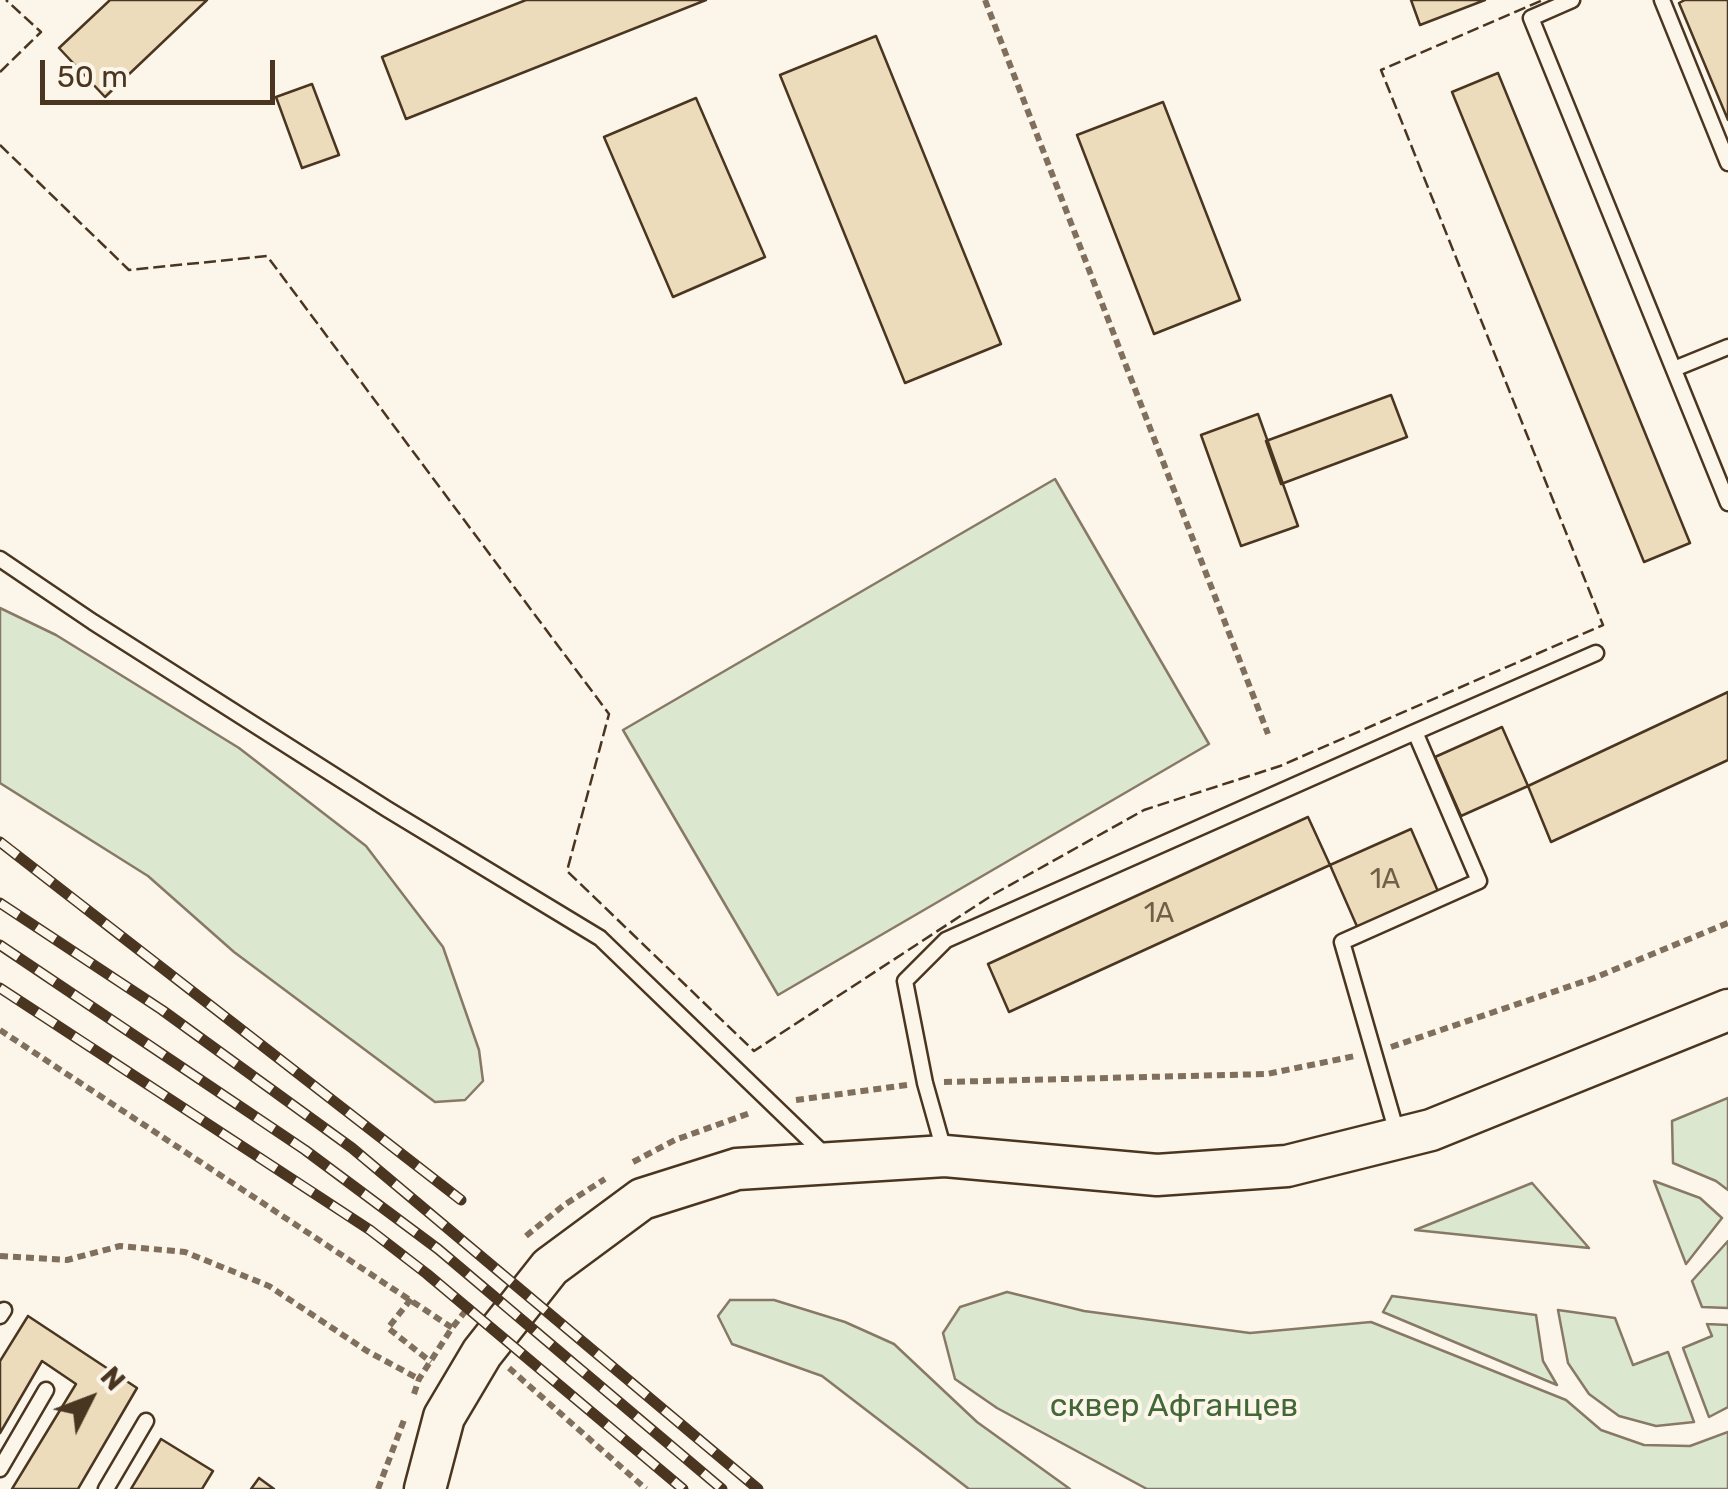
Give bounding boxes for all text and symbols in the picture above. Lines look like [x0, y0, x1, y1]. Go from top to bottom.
scale bar [45, 40, 280, 102]
text: 50 m [57, 59, 128, 95]
house number: 1А [1370, 863, 1400, 897]
house number: 1А [1144, 897, 1174, 931]
north arrow [40, 1349, 140, 1449]
text: N [94, 1360, 132, 1397]
park label: сквер Афганцев [1050, 1388, 1298, 1426]

